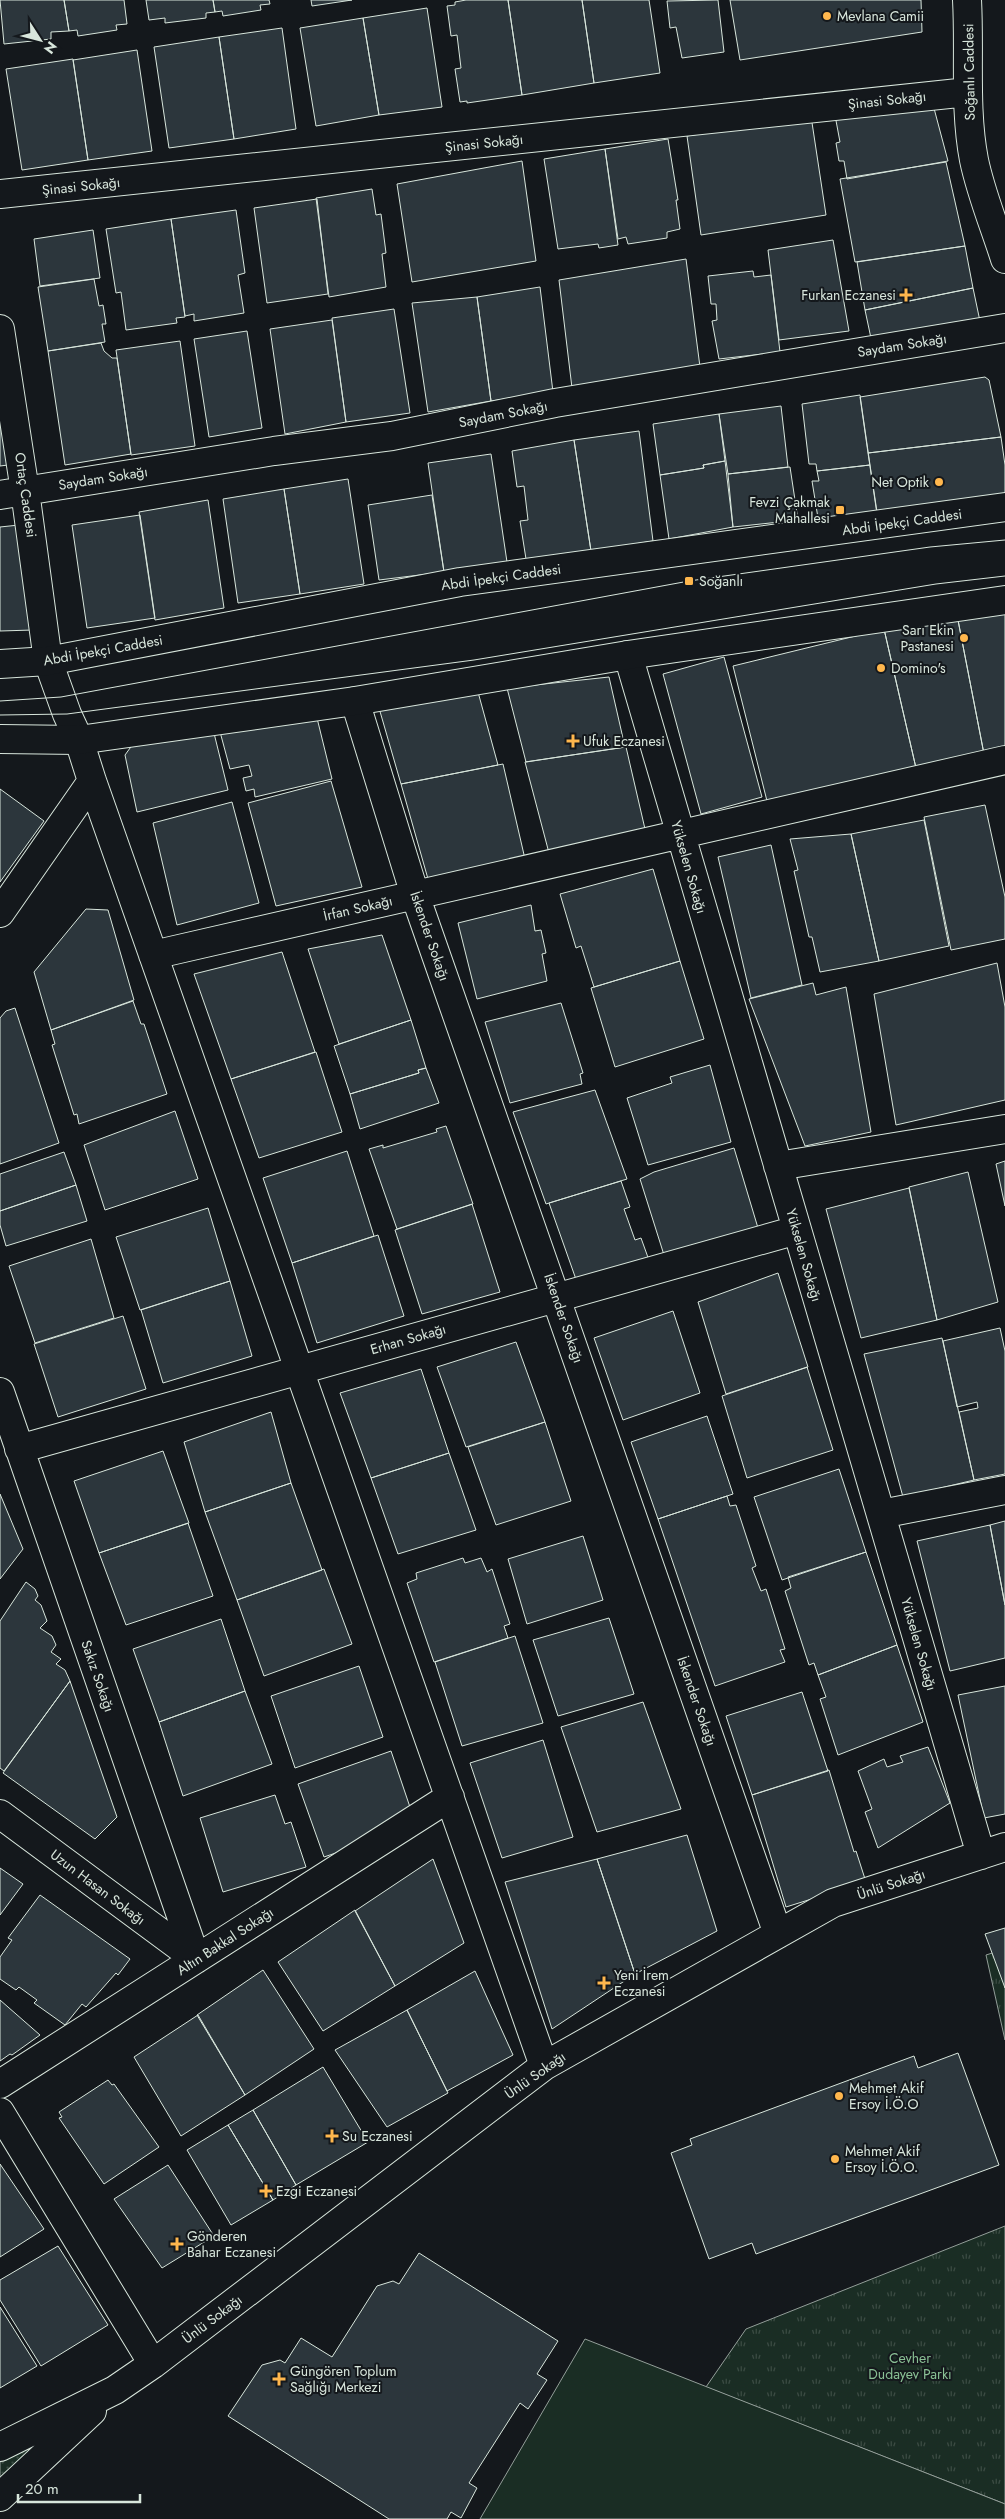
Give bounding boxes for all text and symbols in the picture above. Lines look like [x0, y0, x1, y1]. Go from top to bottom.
place label: Mevlana Camii [837, 6, 924, 26]
marker: Mevlana Camii [821, 10, 833, 22]
north arrow [15, 15, 65, 65]
street label: Soğanlı Caddesi [958, 23, 980, 121]
text: N [39, 37, 62, 58]
street label: Şinasi Sokağı [847, 86, 927, 114]
street label: Şinasi Sokağı [444, 129, 524, 157]
street label: Şinasi Sokağı [41, 172, 121, 200]
place label: Furkan Eczanesi [801, 285, 896, 305]
marker: Furkan Eczanesi [900, 289, 912, 301]
street label: Saydam Sokağı [856, 328, 948, 362]
street label: Saydam Sokağı [457, 396, 549, 432]
street label: Ortaç Caddesi [10, 451, 42, 539]
street label: Saydam Sokağı [57, 461, 149, 495]
place label: Net Optik [871, 472, 930, 492]
marker: Net Optik [933, 476, 945, 488]
place label: Fevzi Çakmak Mahallesi [749, 492, 831, 528]
marker: Fevzi Çakmak Mahallesi [834, 504, 846, 516]
street label: Abdi İpekçi Caddesi [841, 504, 963, 540]
street label: Abdi İpekçi Caddesi [440, 559, 562, 595]
place label: Soğanlı [699, 571, 743, 591]
marker: Soğanlı [683, 575, 695, 587]
place label: Sarı Ekin Pastanesi [900, 620, 954, 656]
street label: Abdi İpekçi Caddesi [42, 630, 164, 670]
marker: Sarı Ekin Pastanesi [958, 632, 970, 644]
place label: Domino's [891, 658, 946, 678]
marker: Domino's [875, 662, 887, 674]
place label: Ufuk Eczanesi [583, 731, 665, 751]
marker: Ufuk Eczanesi [567, 735, 579, 747]
street label: Yükselen Sokağı [666, 818, 712, 916]
street label: İskender Sokağı [405, 888, 455, 984]
street label: İrfan Sokağı [321, 890, 395, 926]
street label: Yükselen Sokağı [781, 1206, 827, 1304]
street label: İskender Sokağı [539, 1270, 589, 1366]
street label: Erhan Sokağı [368, 1319, 448, 1359]
street label: Yükselen Sokağı [896, 1595, 942, 1693]
street label: Sakız Sokağı [76, 1637, 120, 1715]
street label: İskender Sokağı [672, 1653, 722, 1749]
street label: Uzun Hasan Sokağı [46, 1845, 150, 1929]
street label: Ünlü Sokağı [854, 1864, 928, 1904]
street label: Altın Bakkal Sokağı [173, 1902, 277, 1980]
place label: Yeni İrem Eczanesi [614, 1965, 669, 2001]
marker: Yeni İrem Eczanesi [598, 1977, 610, 1989]
street label: Ünlü Sokağı [500, 2047, 570, 2103]
place label: Mehmet Akif Ersoy İ.Ö.O [849, 2078, 925, 2114]
marker: Mehmet Akif Ersoy İ.Ö.O [833, 2090, 845, 2102]
place label: Su Eczanesi [342, 2126, 413, 2146]
marker: Su Eczanesi [326, 2130, 338, 2142]
place label: Mehmet Akif Ersoy İ.Ö.O. [845, 2141, 921, 2177]
marker: Mehmet Akif Ersoy İ.Ö.O. [829, 2153, 841, 2165]
place label: Ezgi Eczanesi [276, 2181, 357, 2201]
marker: Ezgi Eczanesi [260, 2185, 272, 2197]
place label: Gönderen Bahar Eczanesi [187, 2226, 276, 2262]
marker: Gönderen Bahar Eczanesi [171, 2238, 183, 2250]
street label: Ünlü Sokağı [178, 2290, 246, 2348]
park label: Cevher Dudayev Parkı [868, 2348, 952, 2384]
place label: Güngören Toplum Sağlığı Merkezi [290, 2361, 397, 2397]
marker: Güngören Toplum Sağlığı Merkezi [272, 2372, 286, 2386]
scale bar [18, 2472, 140, 2504]
text: 20 m [25, 2478, 59, 2500]

